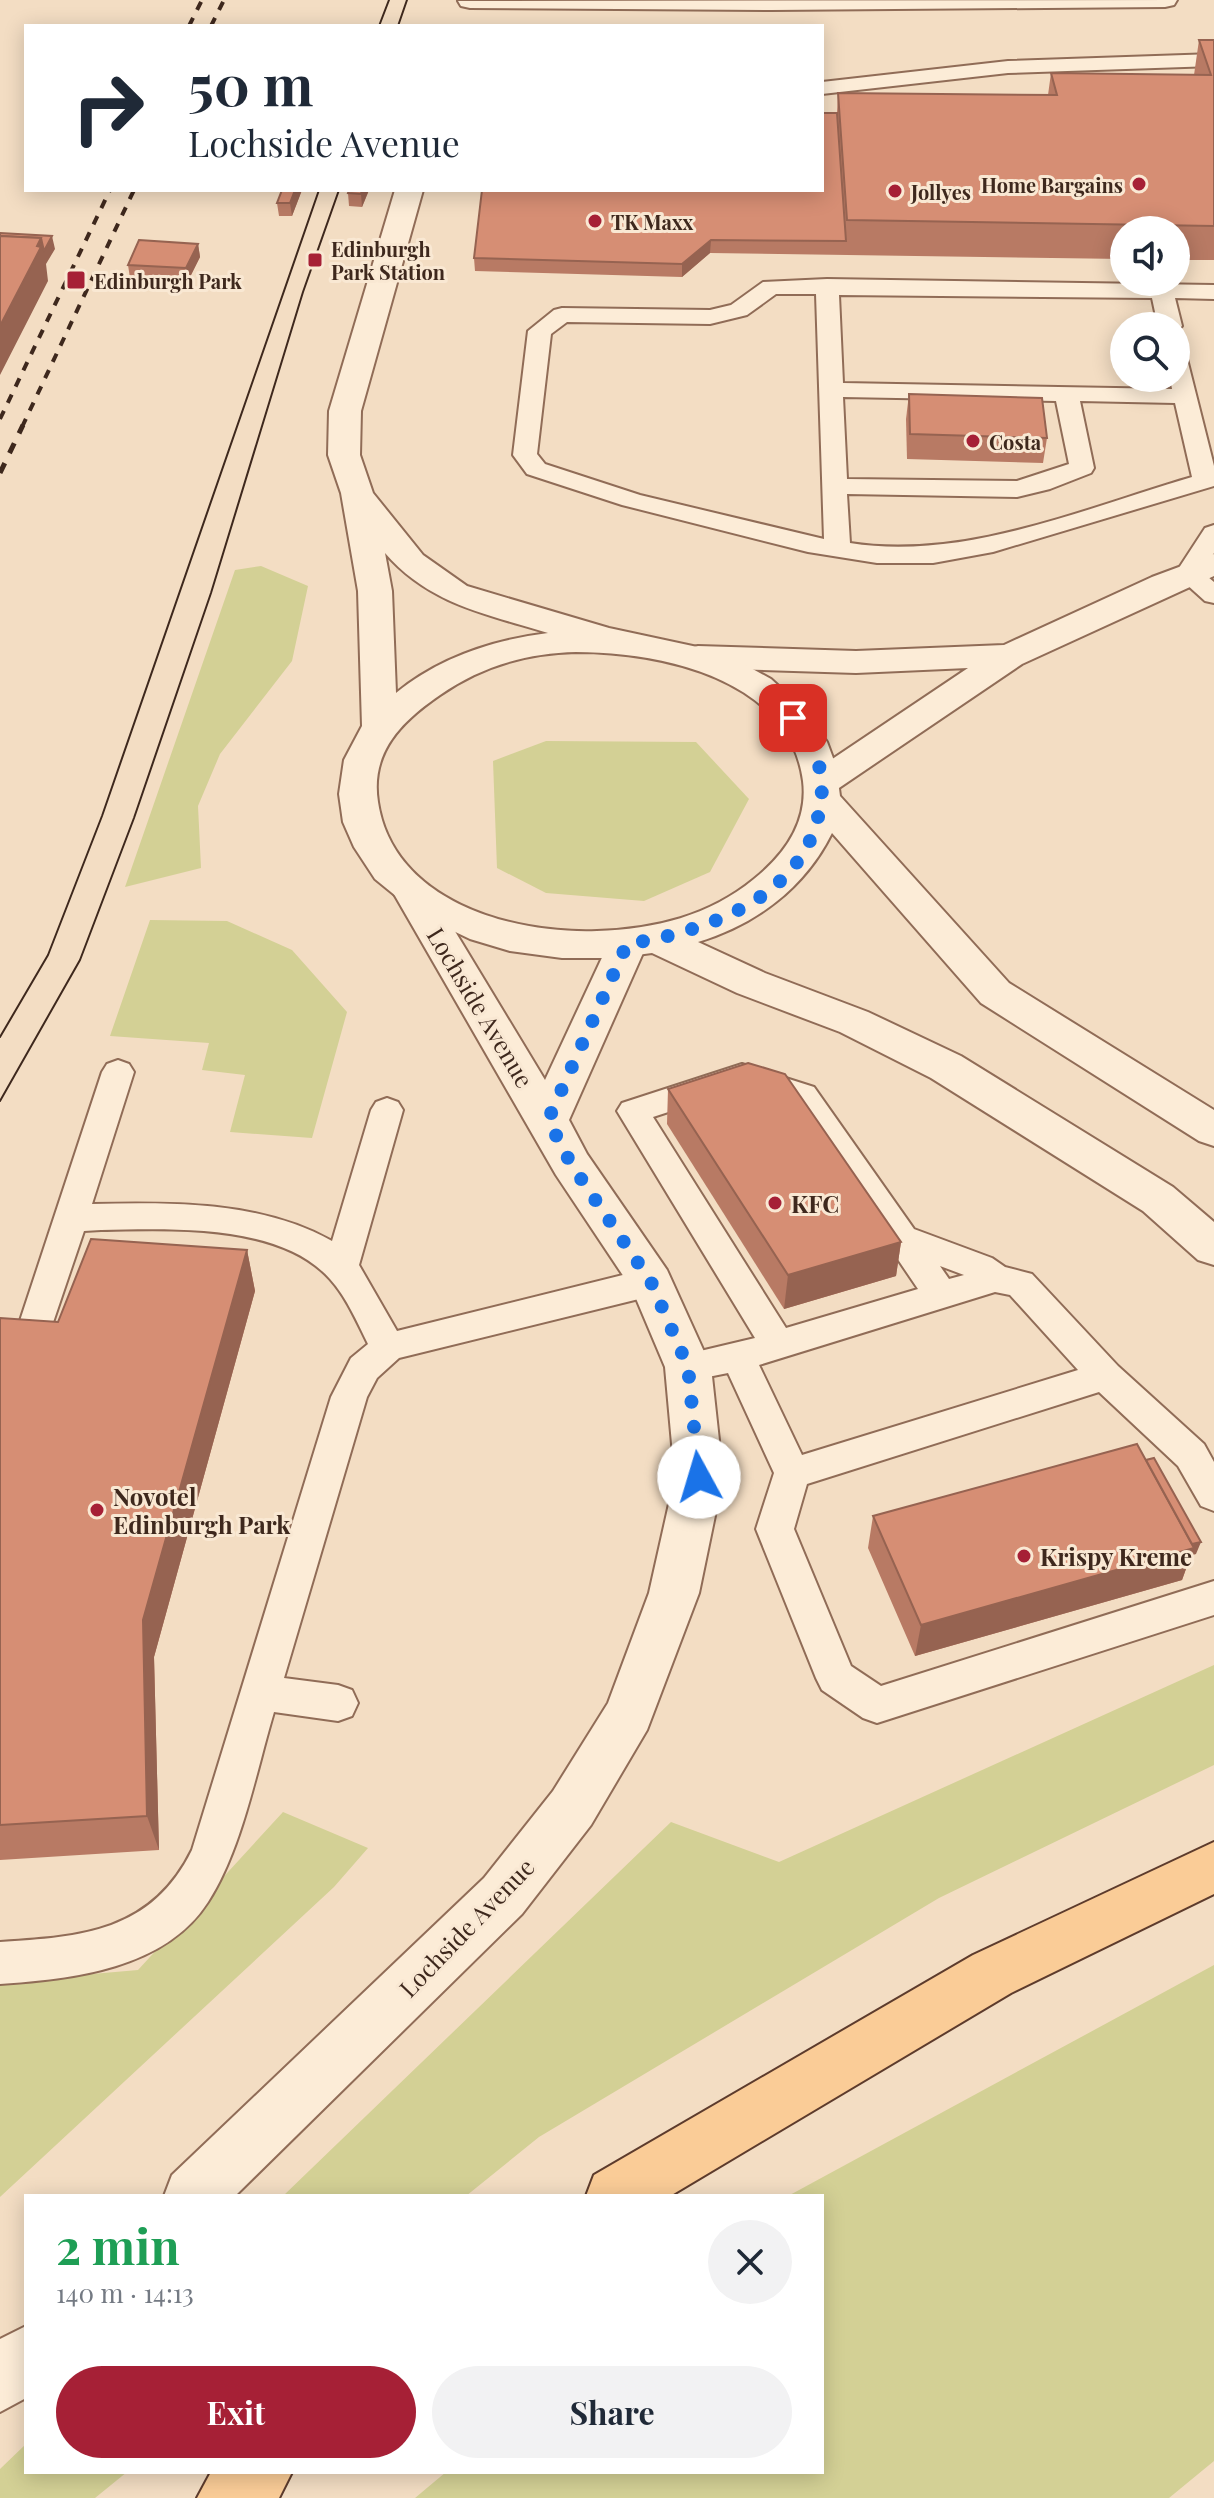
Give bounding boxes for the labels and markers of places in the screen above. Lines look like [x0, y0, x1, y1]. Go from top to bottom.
place label: Home Bargains [981, 171, 1123, 198]
marker: Home Bargains [1130, 175, 1148, 193]
place label: Jollyes [910, 178, 971, 205]
marker: Jollyes [886, 182, 904, 200]
place label: TK Maxx [611, 208, 694, 235]
marker: TK Maxx [586, 212, 604, 230]
place label: Edinburgh Park Station [331, 235, 446, 285]
marker: Edinburgh Park Station [306, 251, 324, 269]
place label: Edinburgh Park [94, 267, 242, 294]
marker: Edinburgh Park [65, 269, 87, 291]
place label: Costa [989, 428, 1042, 455]
marker: Costa [964, 432, 982, 450]
pin [759, 684, 827, 752]
place label: KFC [791, 1187, 839, 1219]
marker: KFC [766, 1194, 784, 1212]
place label: Novotel Edinburgh Park [113, 1480, 291, 1540]
marker: Novotel Edinburgh Park [88, 1501, 106, 1519]
place label: Krispy Kreme [1040, 1540, 1192, 1572]
marker: Krispy Kreme [1015, 1547, 1033, 1565]

